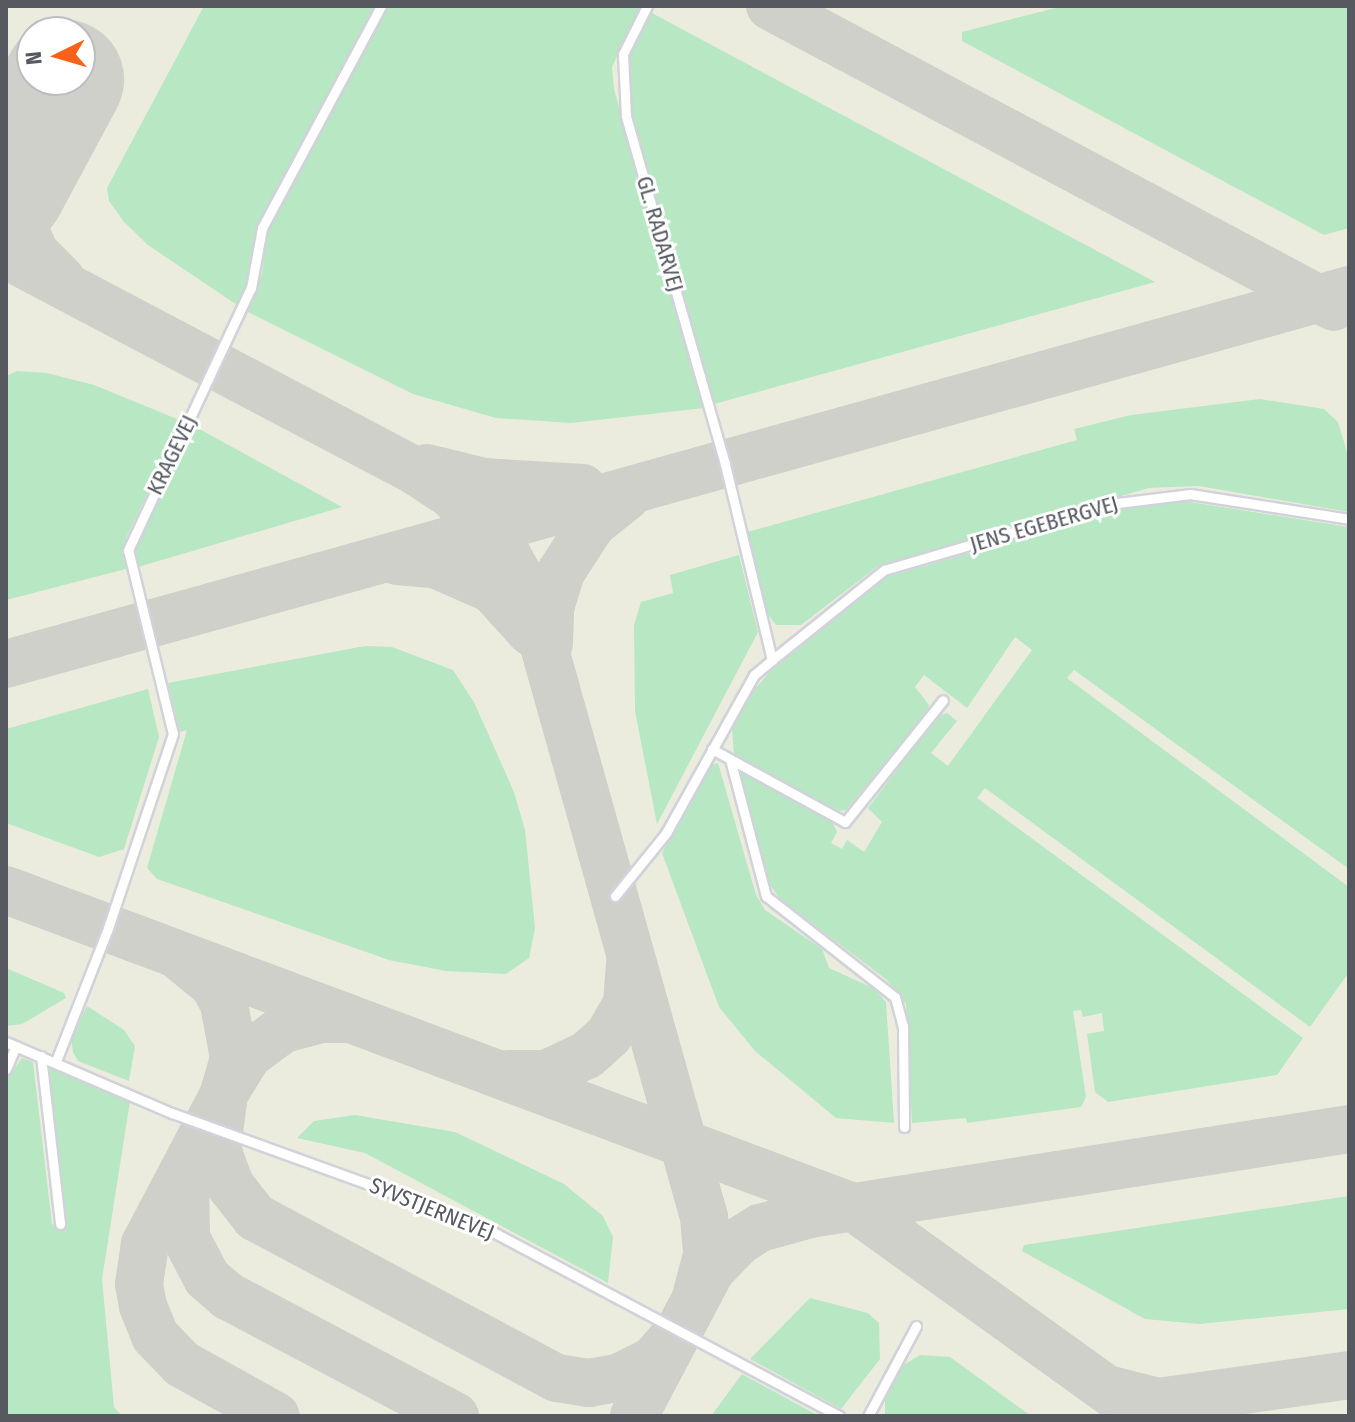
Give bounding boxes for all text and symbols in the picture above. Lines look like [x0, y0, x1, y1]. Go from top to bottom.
north arrow [16, 16, 96, 96]
text: N [20, 50, 48, 66]
street label: GL. RADARVEJ [631, 173, 689, 295]
street label: KRAGEVEJ [141, 411, 203, 499]
street label: JENS EGEBERGVEJ [967, 490, 1121, 558]
street label: SYVSTJERNEVEJ [366, 1172, 498, 1246]

